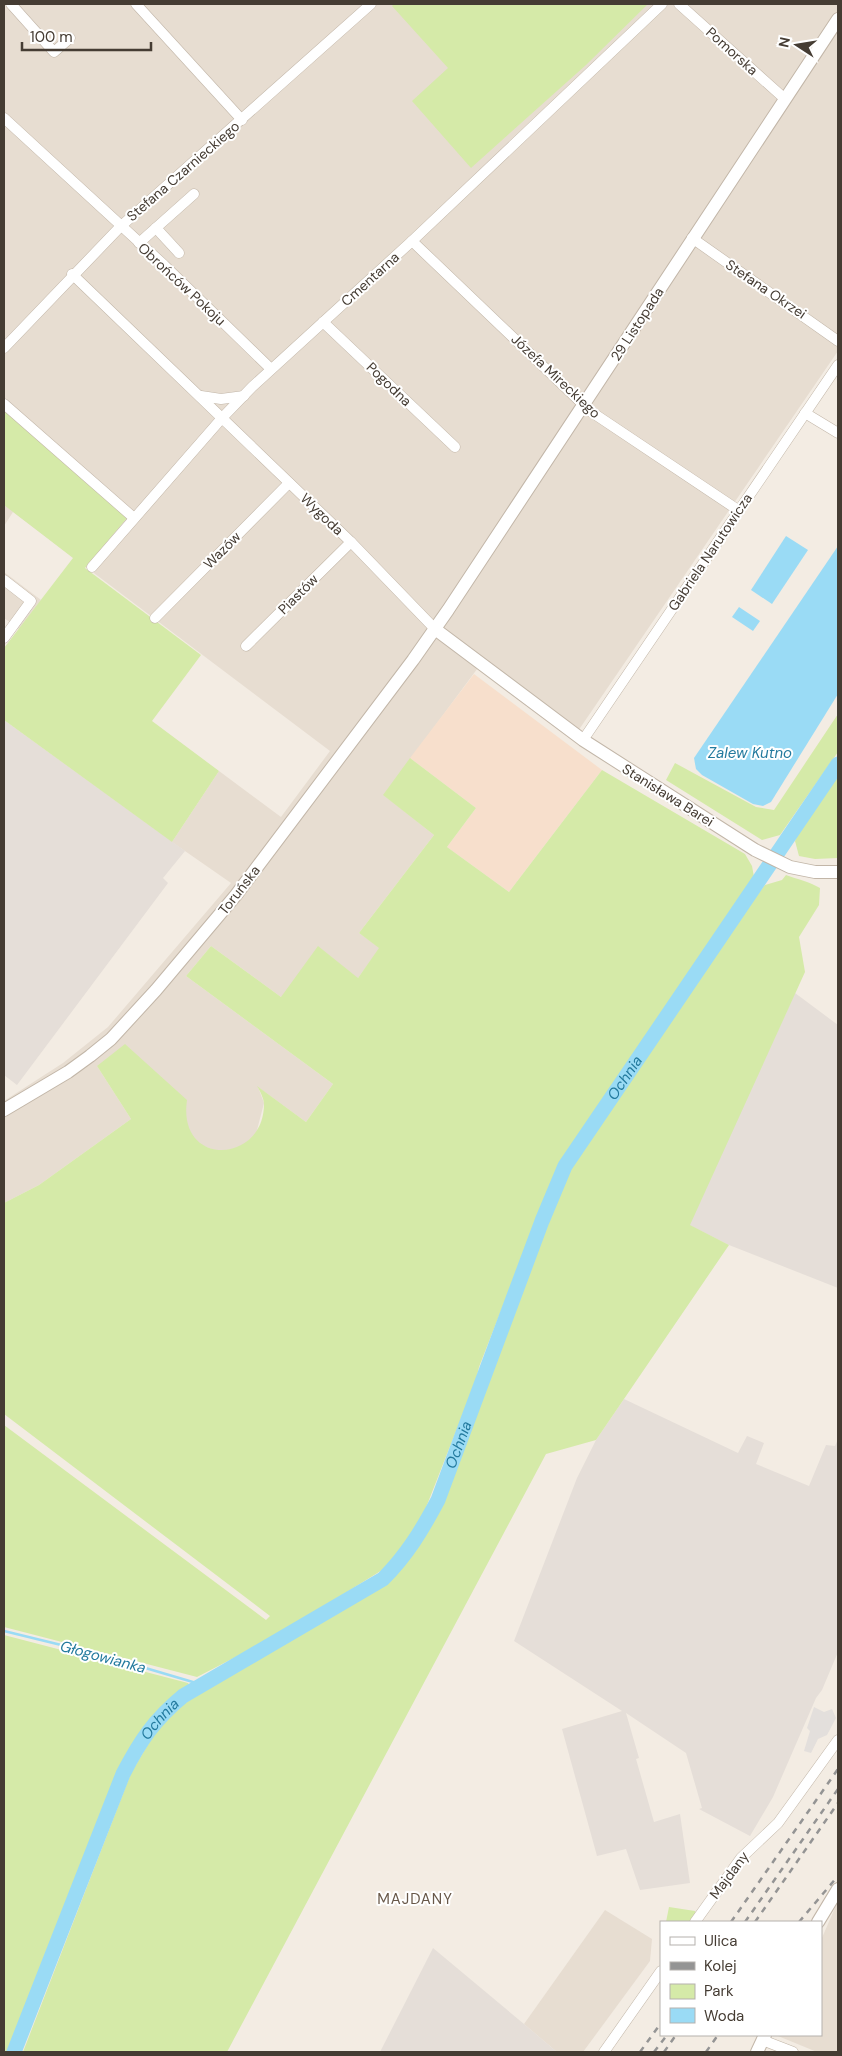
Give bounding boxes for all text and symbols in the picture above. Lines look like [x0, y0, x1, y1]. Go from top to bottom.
scale bar [22, 20, 151, 52]
north arrow [772, 20, 822, 70]
street label: Pomorska [702, 23, 762, 79]
text: 100 m [30, 27, 73, 47]
text: N [774, 35, 794, 49]
street label: Stefana Czarnieckiego [123, 117, 243, 225]
street label: Obrońców Pokoju [134, 239, 230, 329]
street label: Cmentarna [337, 248, 403, 310]
street label: Stefana Okrzei [722, 255, 810, 323]
street label: 29 Listopada [607, 284, 667, 364]
street label: Józefa Mireckiego [508, 330, 604, 422]
street label: Pogodna [363, 358, 415, 410]
street label: Wygoda [297, 489, 347, 539]
street label: Gabriela Narutowicza [664, 490, 756, 614]
street label: Wazów [200, 527, 245, 572]
street label: Piastów [274, 570, 322, 618]
water label: Zalew Kutno [708, 743, 792, 763]
street label: Stanisława Barei [619, 760, 717, 830]
street label: Toruńska [214, 862, 264, 918]
water label: Ochnia [603, 1052, 647, 1104]
water label: Ochnia [441, 1418, 477, 1472]
water label: Głogowianka [58, 1636, 148, 1678]
water label: Ochnia [136, 1694, 184, 1744]
street label: Majdany [705, 1848, 753, 1902]
district label: MAJDANY [377, 1889, 453, 1909]
legend [660, 1921, 822, 2036]
text: Ulica [704, 1931, 738, 1951]
text: Kolej [704, 1956, 737, 1976]
text: Park [704, 1981, 734, 2001]
text: Woda [704, 2006, 744, 2026]

